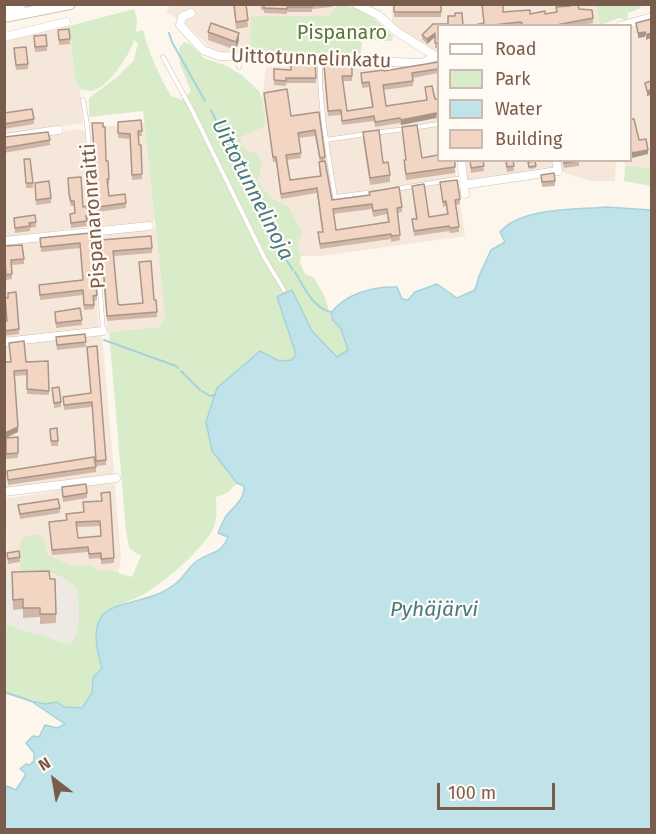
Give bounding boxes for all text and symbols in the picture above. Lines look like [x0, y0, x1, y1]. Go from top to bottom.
park label: Pispanaro [297, 21, 387, 45]
legend [437, 24, 632, 162]
text: Road [495, 38, 537, 60]
street label: Uittotunnelinkatu [230, 44, 392, 74]
text: Park [495, 68, 530, 90]
text: Water [495, 98, 542, 120]
water label: Uittotunnelinoja [206, 115, 298, 265]
text: Building [495, 128, 562, 150]
street label: Pispanaronraitti [77, 142, 111, 290]
water label: Pyhäjärvi [390, 597, 478, 623]
north arrow [24, 750, 84, 810]
text: N [35, 753, 54, 775]
scale bar [440, 771, 558, 809]
text: 100 m [448, 782, 496, 804]

